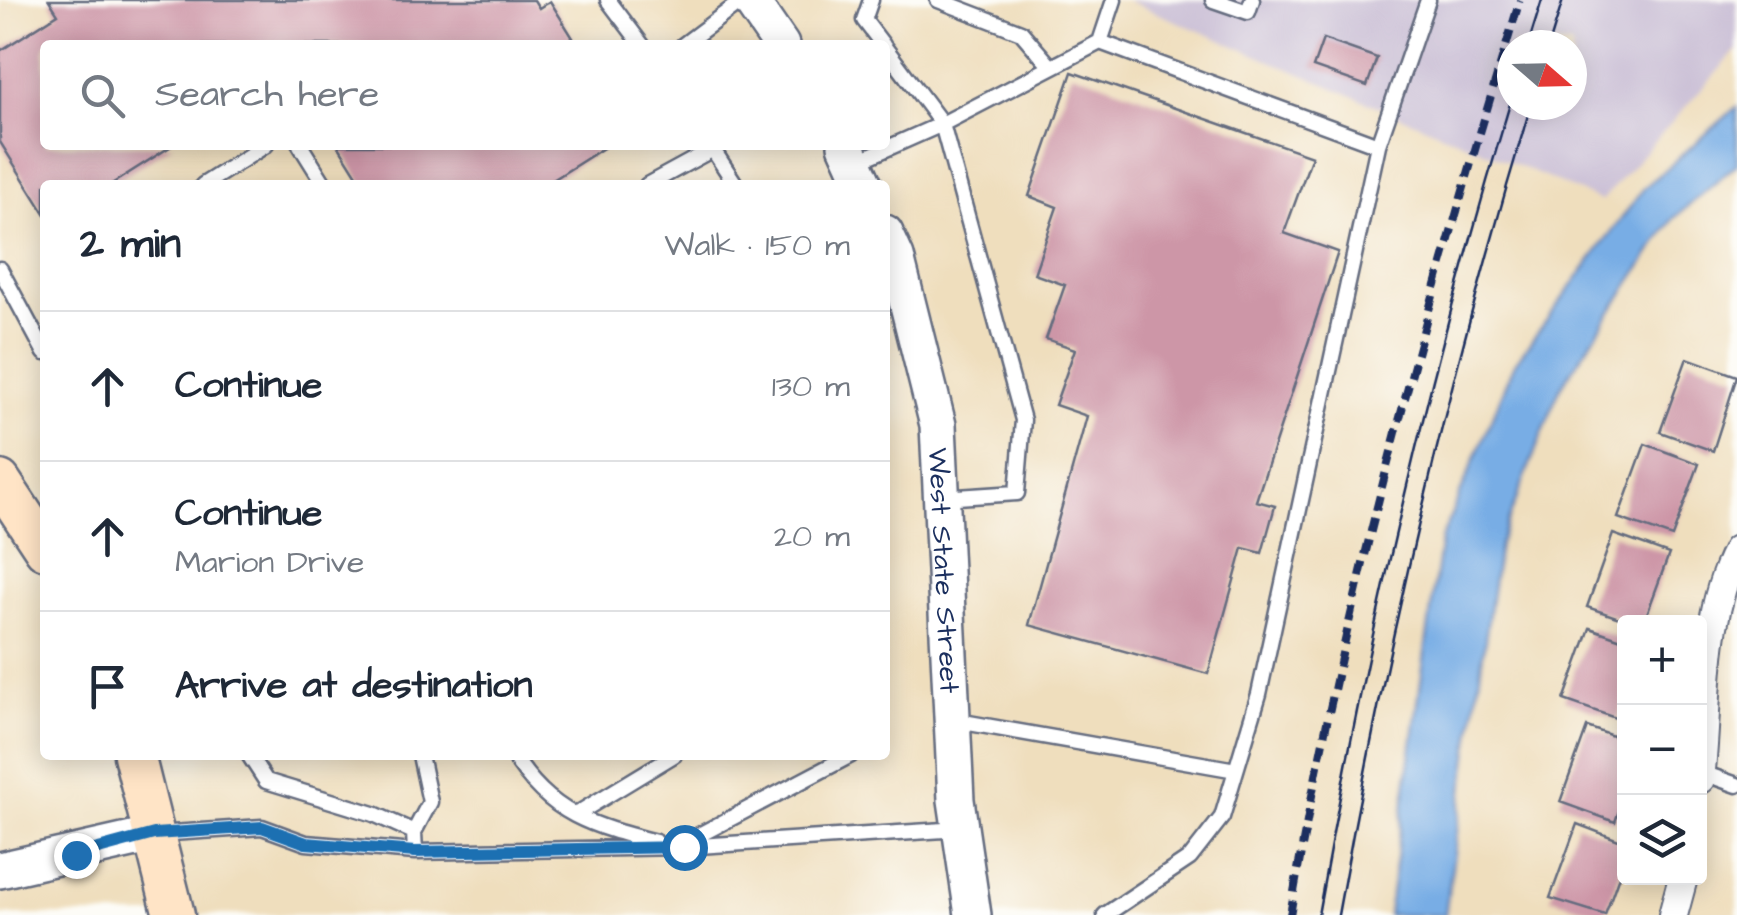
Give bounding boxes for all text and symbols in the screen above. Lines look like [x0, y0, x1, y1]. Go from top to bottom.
north arrow [1497, 30, 1587, 120]
search box [40, 40, 890, 150]
icon: search [75, 68, 130, 123]
text: Search here [155, 69, 379, 121]
text: 2 min [80, 216, 181, 274]
text: Walk · 150 m [664, 223, 850, 268]
icon: ahead [80, 359, 135, 414]
text: Continue [175, 360, 322, 412]
text: 130 m [772, 364, 850, 409]
street label: West State Street [918, 447, 969, 695]
text: Continue [175, 488, 322, 540]
icon: ahead [80, 509, 135, 564]
text: 20 m [774, 514, 850, 559]
text: Marion Drive [175, 540, 364, 585]
map controls [1617, 615, 1707, 885]
button: + [1617, 615, 1707, 705]
icon: arrive [80, 659, 135, 714]
text: Arrive at destination [175, 660, 532, 712]
button: − [1617, 705, 1707, 795]
button: layers [1617, 795, 1707, 885]
route start [662, 825, 708, 871]
route end [54, 833, 100, 879]

